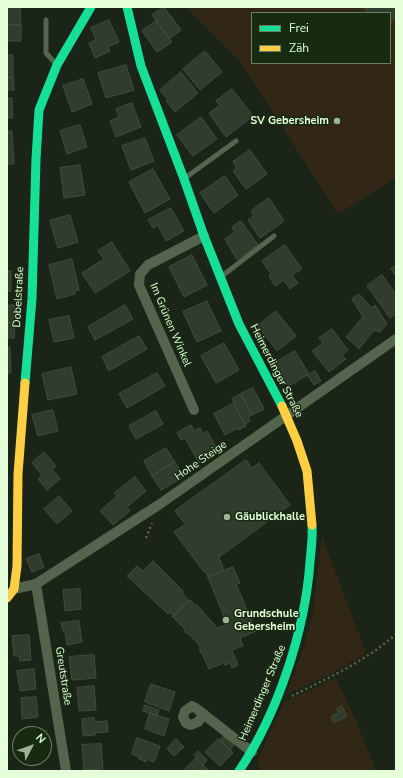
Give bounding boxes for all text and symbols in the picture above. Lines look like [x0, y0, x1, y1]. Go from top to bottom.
legend [251, 12, 391, 64]
text: Frei [289, 20, 309, 36]
text: Zäh [289, 40, 309, 56]
place label: SV Gebersheim [250, 114, 329, 128]
marker: SV Gebersheim [332, 116, 342, 126]
street label: Dobelstraße [11, 266, 27, 328]
street label: Im Grünen Winkel [146, 281, 194, 369]
street label: Heimerdinger Straße [247, 322, 305, 420]
street label: Hohe Steige [172, 438, 230, 484]
place label: Gäublickhalle [235, 510, 305, 524]
marker: Gäublickhalle [222, 512, 232, 522]
place label: Grundschule Gebersheim [234, 607, 299, 633]
marker: Grundschule Gebersheim [221, 615, 231, 625]
street label: Heimerdinger Straße [237, 643, 289, 743]
street label: Greutstraße [52, 646, 74, 706]
north arrow [12, 726, 52, 766]
text: N [32, 730, 49, 746]

